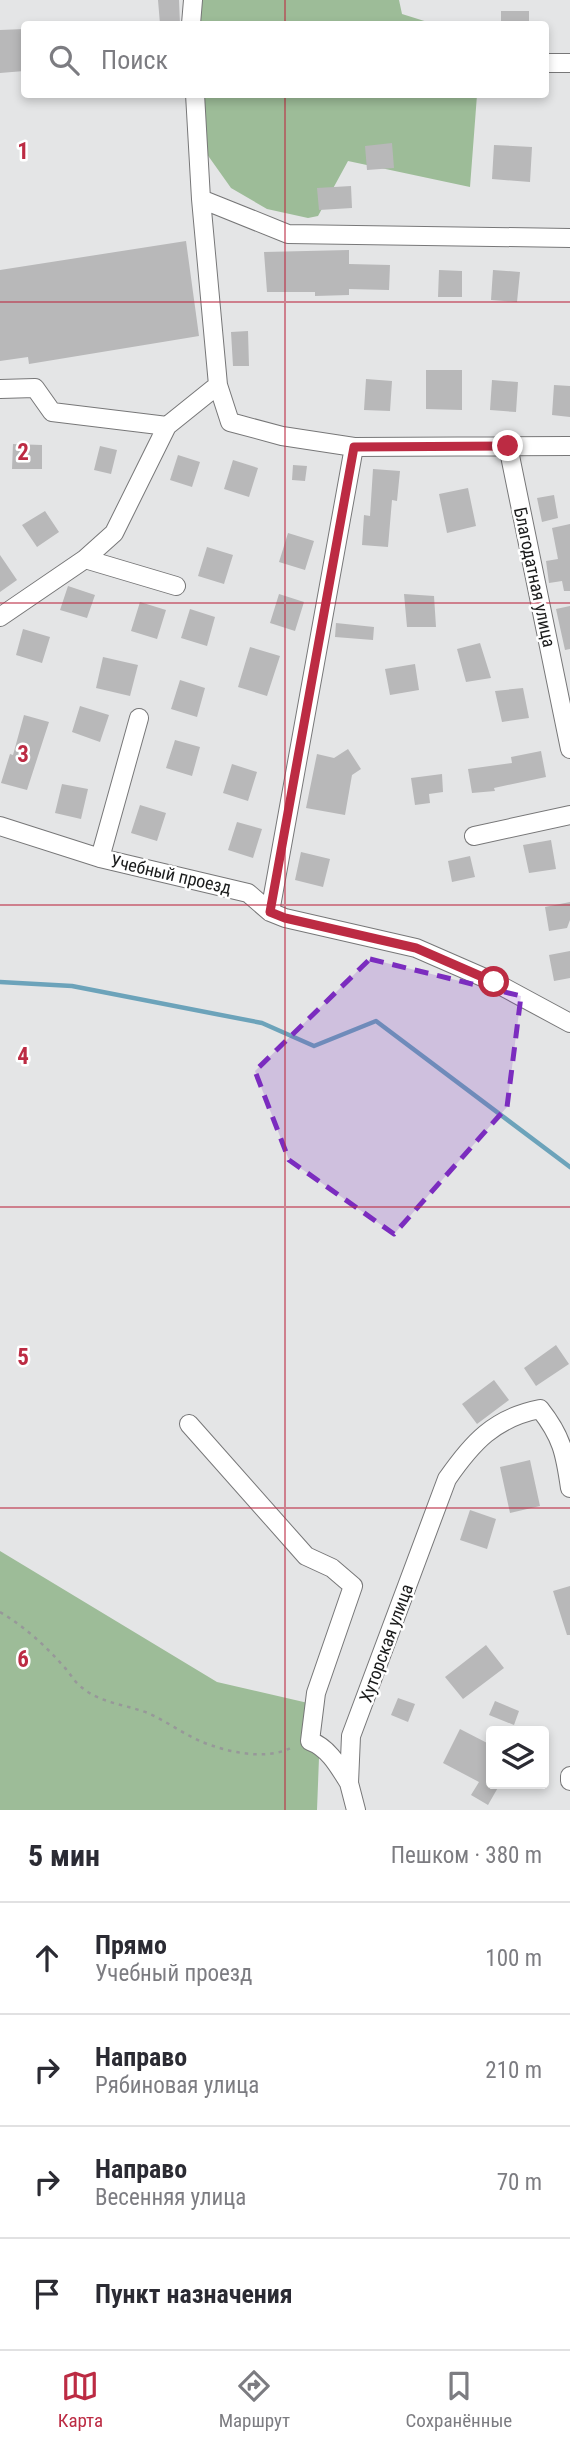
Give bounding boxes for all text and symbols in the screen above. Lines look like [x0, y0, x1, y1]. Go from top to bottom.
search box [21, 21, 549, 98]
icon: search [45, 41, 83, 79]
text: Поиск [101, 45, 168, 75]
text: 1 [17, 138, 29, 165]
route end [492, 430, 523, 461]
text: 2 [17, 439, 29, 466]
street label: Благодатная улица [510, 505, 560, 649]
text: 3 [17, 741, 29, 768]
street label: Учебный проезд [109, 850, 234, 898]
route start [478, 966, 509, 997]
text: 4 [17, 1043, 29, 1070]
text: 5 [17, 1344, 29, 1371]
street label: Хуторская улица [355, 1581, 417, 1705]
text: 6 [17, 1646, 29, 1673]
map controls [486, 1726, 549, 1789]
button: layers [486, 1726, 549, 1789]
text: 5 мин [28, 1838, 100, 1873]
text: Пешком · 380 m [391, 1842, 542, 1869]
text: Прямо [95, 1930, 167, 1960]
icon: ahead [28, 1939, 66, 1977]
text: 100 m [485, 1945, 542, 1972]
text: Учебный проезд [95, 1960, 252, 1987]
text: Направо [95, 2042, 187, 2072]
icon: right [28, 2051, 66, 2089]
text: 210 m [485, 2057, 542, 2084]
text: Рябиновая улица [95, 2072, 259, 2099]
text: Направо [95, 2154, 187, 2184]
icon: right [28, 2163, 66, 2201]
text: 70 m [497, 2169, 542, 2196]
text: Весенняя улица [95, 2184, 246, 2211]
icon: arrive [28, 2275, 66, 2313]
text: Пункт назначения [95, 2279, 293, 2309]
tab: Карта [58, 2367, 103, 2432]
tab: Маршрут [219, 2367, 290, 2432]
tab: Сохранённые [406, 2367, 512, 2432]

